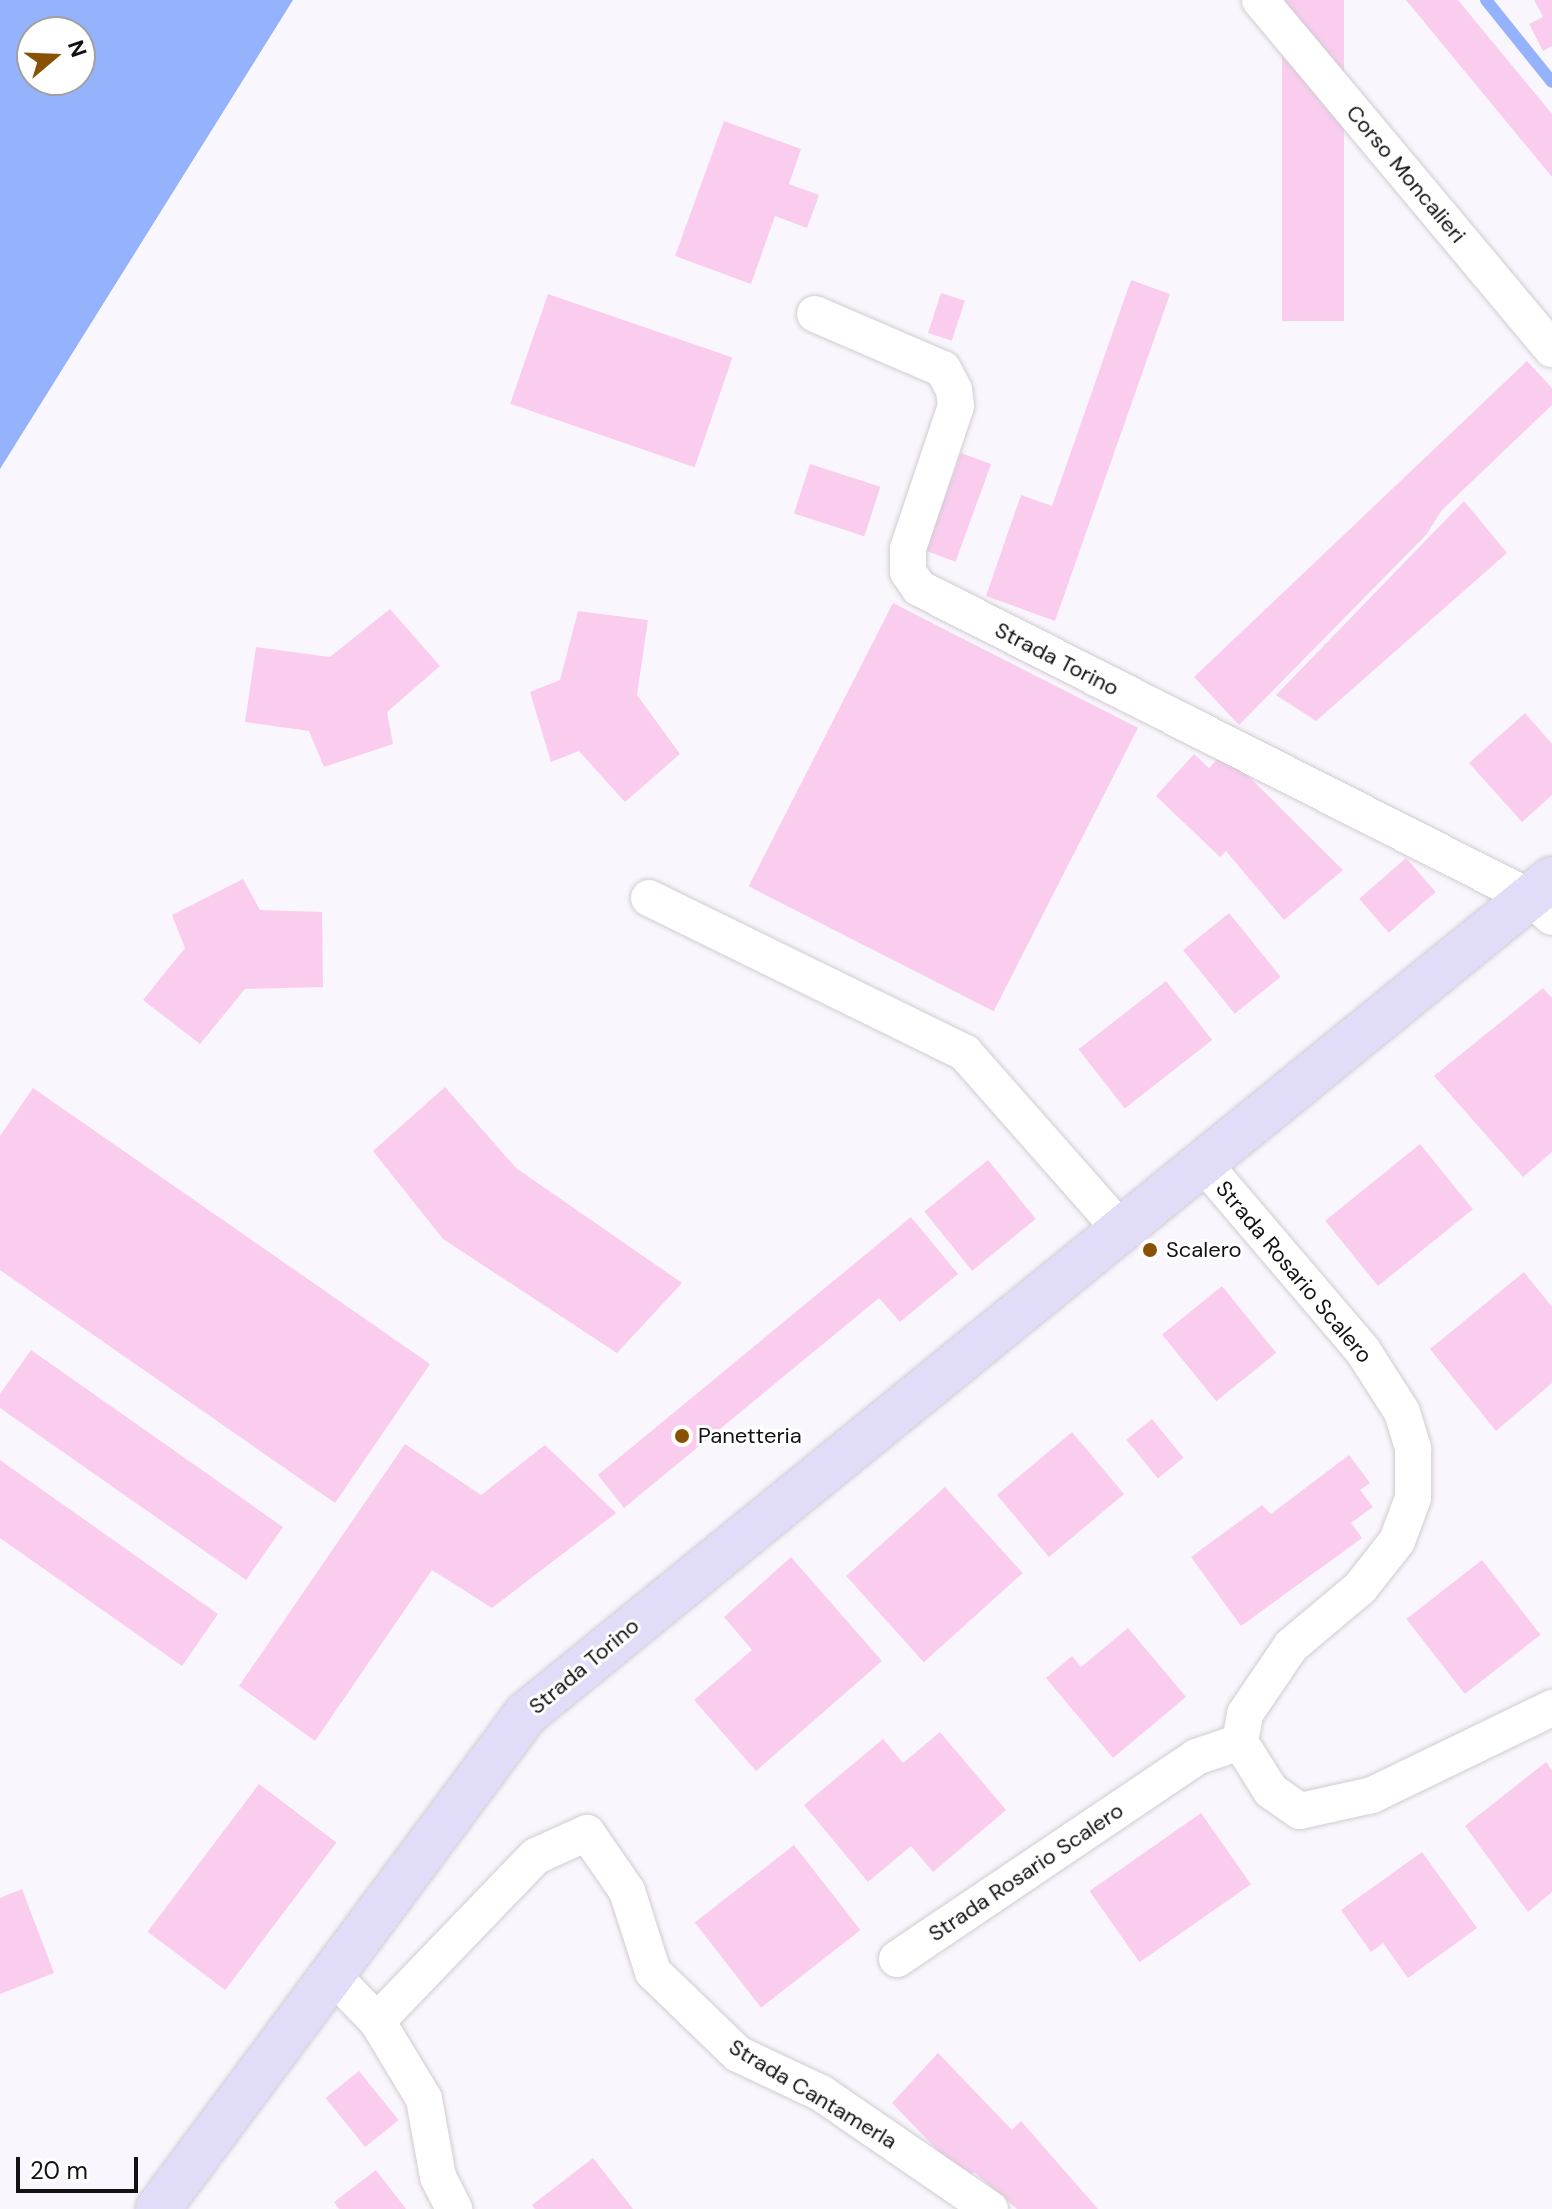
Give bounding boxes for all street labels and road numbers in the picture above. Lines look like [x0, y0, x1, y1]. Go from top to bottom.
street label: Corso Moncalieri [1341, 100, 1471, 248]
street label: Strada Torino [991, 616, 1123, 702]
street label: Strada Rosario Scalero [1210, 1176, 1378, 1368]
street label: Strada Torino [524, 1612, 644, 1720]
street label: Strada Rosario Scalero [924, 1797, 1128, 1947]
street label: Strada Cantamerla [724, 2033, 902, 2155]

